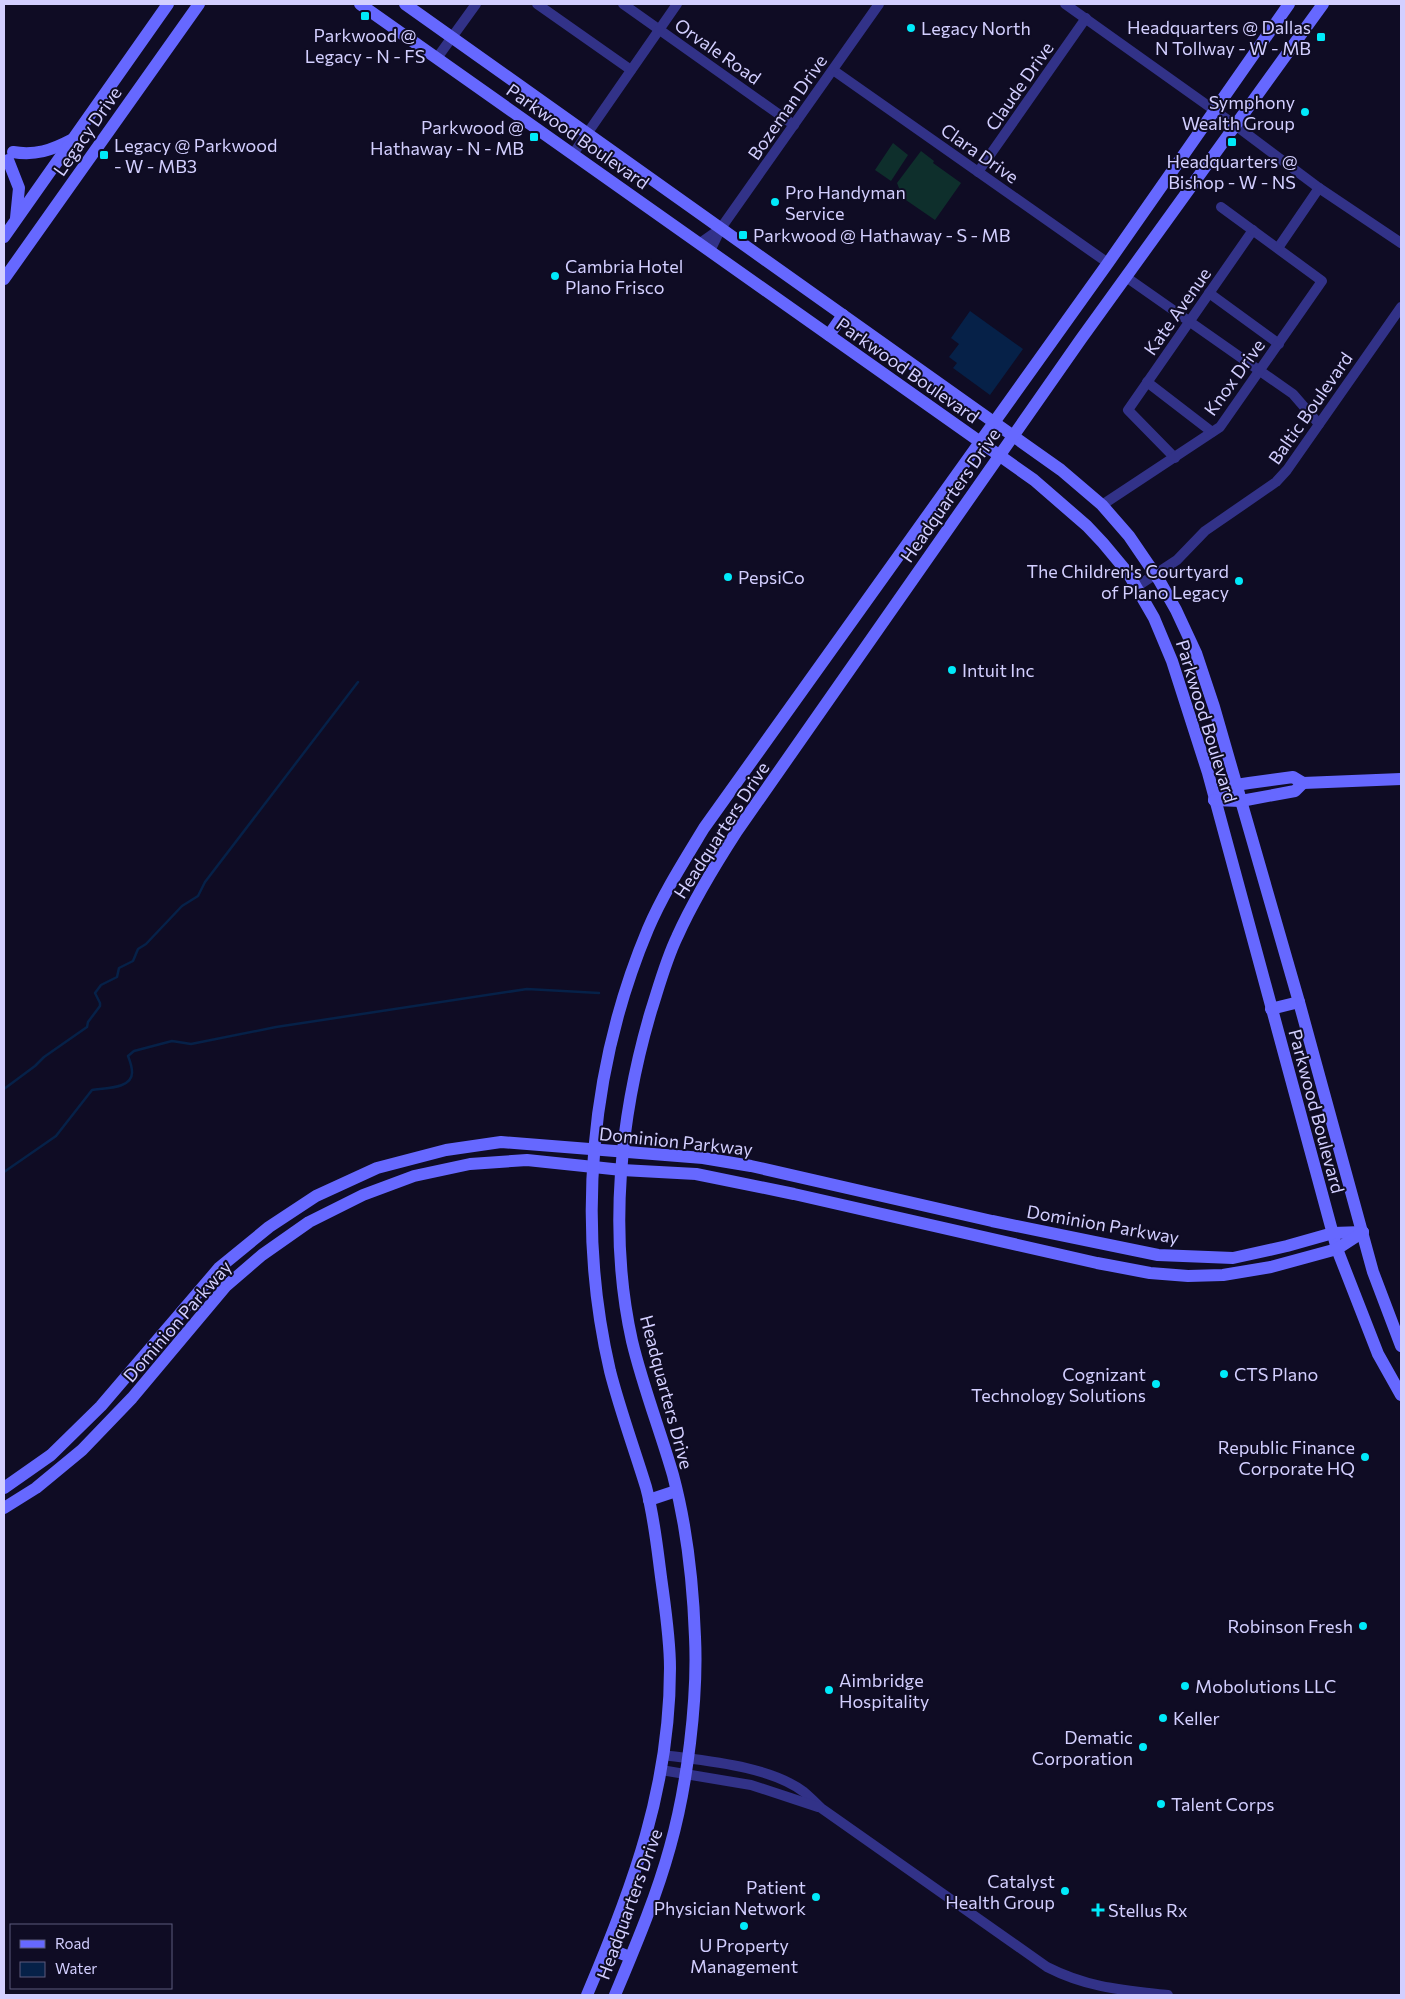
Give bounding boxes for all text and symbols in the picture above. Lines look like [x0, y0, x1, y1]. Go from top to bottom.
marker: Parkwood @ Legacy - N - FS [359, 10, 371, 22]
street label: Orvale Road [671, 13, 765, 89]
place label: Headquarters @ Dallas N Tollway - W - MB [1127, 16, 1311, 59]
place label: Legacy North [921, 17, 1031, 39]
marker: Legacy North [905, 22, 917, 34]
place label: Parkwood @ Legacy - N - FS [305, 24, 425, 67]
marker: Headquarters @ Dallas N Tollway - W - MB [1315, 31, 1327, 43]
street label: Claude Drive [980, 37, 1058, 135]
street label: Bozeman Drive [743, 50, 831, 164]
street label: Parkwood Boulevard [502, 78, 654, 194]
street label: Legacy Drive [48, 82, 126, 180]
place label: Symphony Wealth Group [1182, 91, 1295, 134]
marker: Symphony Wealth Group [1299, 106, 1311, 118]
place label: Parkwood @ Hathaway - N - MB [370, 116, 524, 159]
street label: Clara Drive [937, 118, 1023, 188]
marker: Parkwood @ Hathaway - N - MB [528, 131, 540, 143]
place label: Legacy @ Parkwood - W - MB3 [114, 134, 278, 177]
marker: Headquarters @ Bishop - W - NS [1226, 136, 1238, 148]
marker: Legacy @ Parkwood - W - MB3 [98, 149, 110, 161]
place label: Headquarters @ Bishop - W - NS [1166, 150, 1298, 193]
place label: Pro Handyman Service [785, 181, 906, 224]
marker: Pro Handyman Service [769, 196, 781, 208]
place label: Parkwood @ Hathaway - S - MB [753, 224, 1010, 246]
marker: Parkwood @ Hathaway - S - MB [737, 229, 749, 241]
place label: Cambria Hotel Plano Frisco [565, 255, 683, 298]
street label: Kate Avenue [1139, 263, 1215, 359]
marker: Cambria Hotel Plano Frisco [549, 270, 561, 282]
street label: Parkwood Boulevard [832, 312, 984, 428]
street label: Knox Drive [1199, 334, 1269, 420]
street label: Baltic Boulevard [1263, 348, 1357, 468]
street label: Headquarters Drive [895, 424, 1005, 566]
place label: The Children's Courtyard of Plano Legacy [1026, 560, 1229, 603]
place label: PepsiCo [738, 566, 805, 588]
marker: PepsiCo [722, 571, 734, 583]
marker: The Children's Courtyard of Plano Legacy [1233, 575, 1245, 587]
street label: Parkwood Boulevard [1172, 637, 1242, 805]
place label: Intuit Inc [962, 659, 1035, 681]
marker: Intuit Inc [946, 664, 958, 676]
street label: Headquarters Drive [669, 757, 773, 903]
street label: Parkwood Boulevard [1284, 1026, 1350, 1196]
street label: Dominion Parkway [598, 1122, 754, 1160]
street label: Dominion Parkway [1025, 1200, 1181, 1248]
street label: Dominion Parkway [118, 1256, 236, 1386]
street label: Headquarters Drive [636, 1312, 698, 1472]
place label: Cognizant Technology Solutions [971, 1363, 1146, 1406]
place label: CTS Plano [1234, 1363, 1318, 1385]
marker: CTS Plano [1218, 1368, 1230, 1380]
marker: Cognizant Technology Solutions [1150, 1378, 1162, 1390]
place label: Republic Finance Corporate HQ [1218, 1436, 1355, 1479]
marker: Republic Finance Corporate HQ [1359, 1451, 1371, 1463]
place label: Robinson Fresh [1228, 1615, 1353, 1637]
marker: Robinson Fresh [1357, 1620, 1369, 1632]
place label: Aimbridge Hospitality [839, 1669, 929, 1712]
place label: Mobolutions LLC [1195, 1675, 1336, 1697]
marker: Mobolutions LLC [1179, 1680, 1191, 1692]
marker: Aimbridge Hospitality [823, 1684, 835, 1696]
place label: Keller [1173, 1707, 1220, 1729]
marker: Keller [1157, 1712, 1169, 1724]
place label: Dematic Corporation [1032, 1726, 1133, 1769]
marker: Dematic Corporation [1137, 1741, 1149, 1753]
place label: Talent Corps [1171, 1793, 1275, 1815]
marker: Talent Corps [1155, 1798, 1167, 1810]
street label: Headquarters Drive [592, 1826, 666, 1982]
place label: Catalyst Health Group [945, 1870, 1055, 1913]
place label: Patient Physician Network [654, 1876, 806, 1919]
marker: Catalyst Health Group [1059, 1885, 1071, 1897]
marker: Patient Physician Network [810, 1891, 822, 1903]
place label: Stellus Rx [1108, 1899, 1188, 1921]
marker: Stellus Rx [1092, 1904, 1104, 1916]
marker: U Property Management [738, 1920, 750, 1932]
legend [10, 1924, 172, 1989]
text: Road [55, 1934, 90, 1952]
place label: U Property Management [690, 1934, 798, 1977]
text: Water [55, 1959, 97, 1977]

